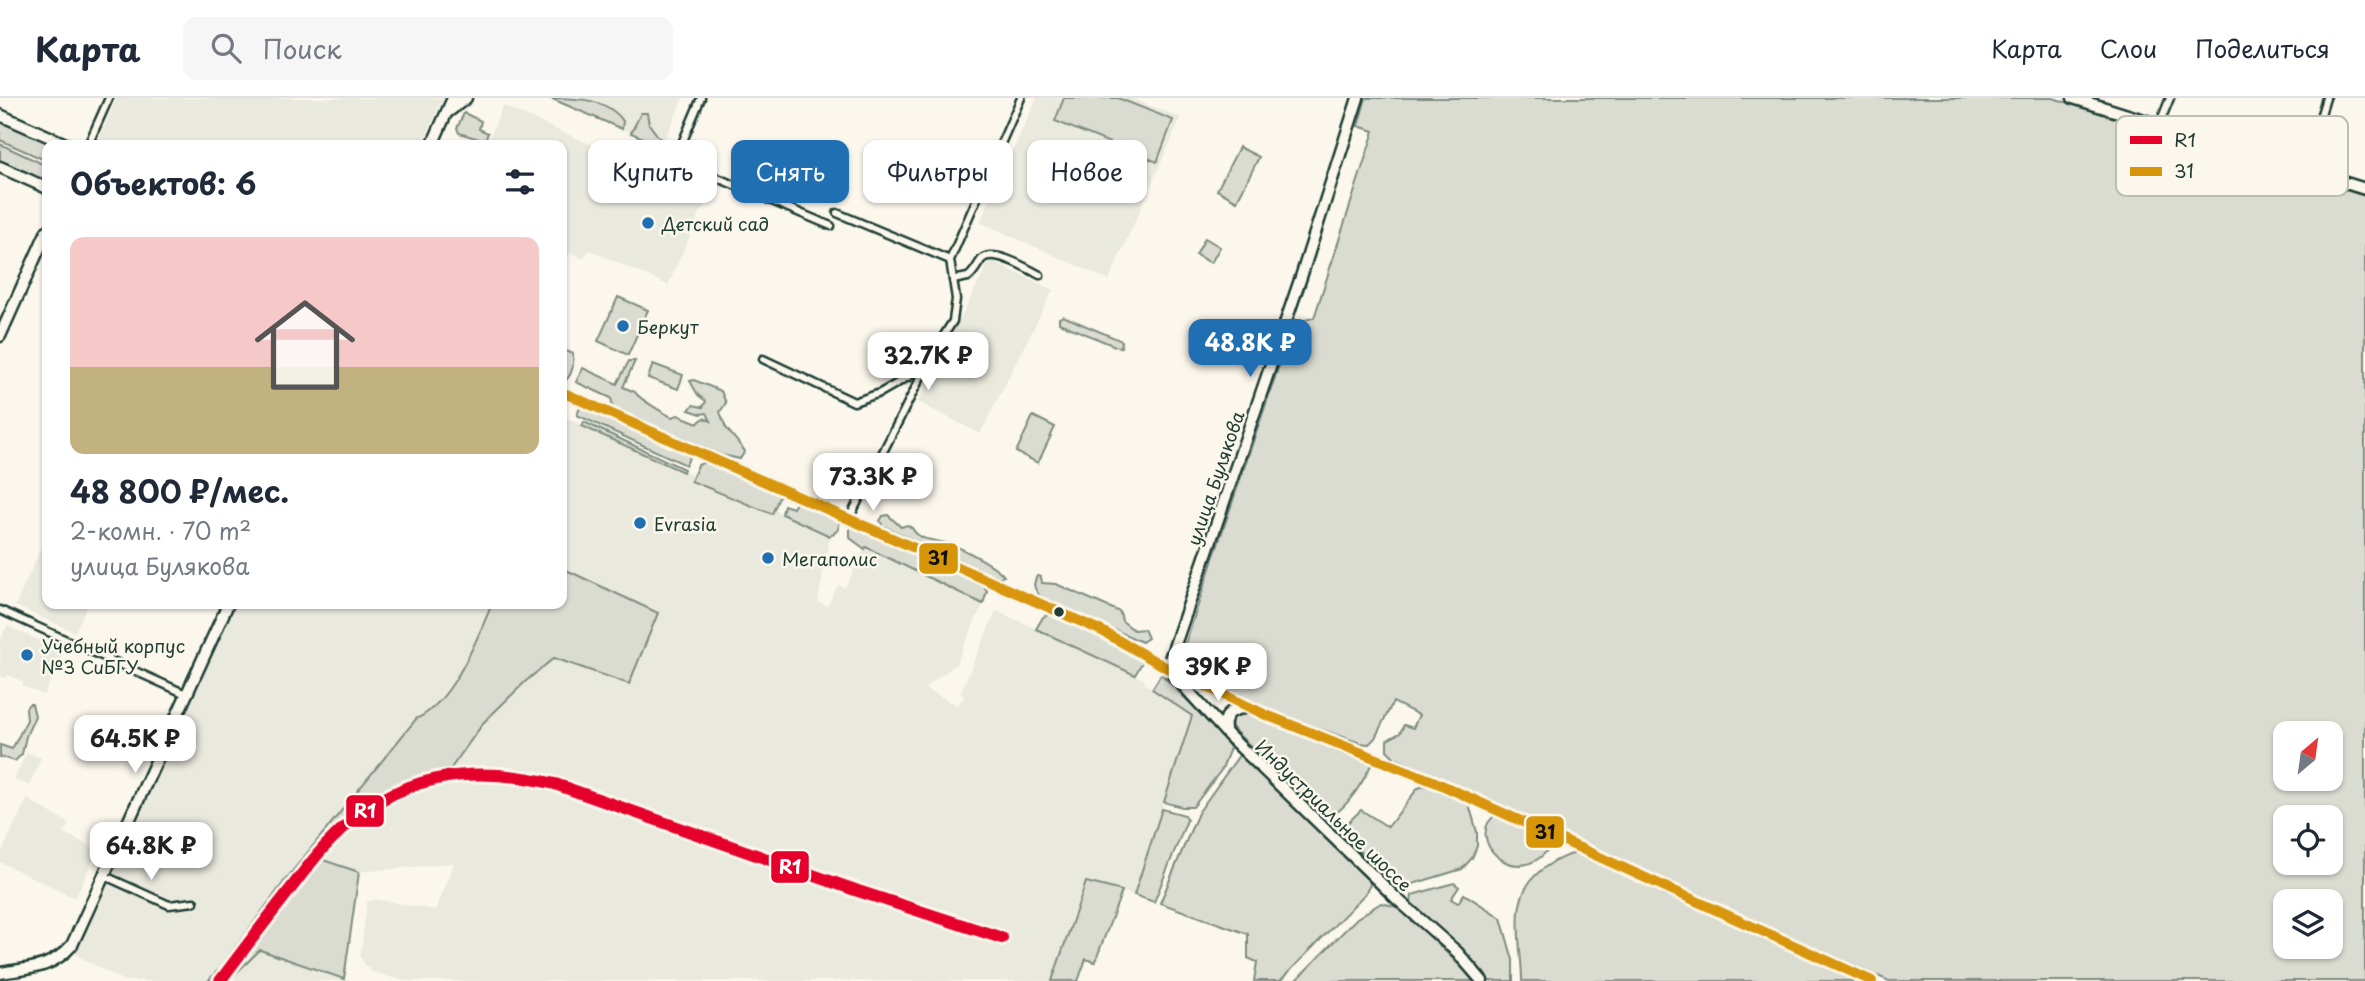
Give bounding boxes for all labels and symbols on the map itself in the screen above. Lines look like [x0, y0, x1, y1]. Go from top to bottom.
legend [2116, 116, 2348, 196]
text: R1 [2174, 125, 2196, 153]
text: 31 [2174, 156, 2194, 184]
place label: Детский сад [661, 210, 769, 237]
marker: Детский сад [640, 215, 656, 231]
place label: Беркут [637, 313, 699, 340]
marker: Беркут [615, 318, 631, 334]
pin: 48.8K ₽ [1185, 320, 1315, 379]
pin: 32.7K ₽ [863, 332, 993, 392]
street label: улица Булякова [1179, 406, 1251, 549]
pin: 73.3K ₽ [808, 454, 938, 513]
place label: Evrasia [654, 510, 717, 537]
marker: Evrasia [632, 515, 648, 531]
line badge: 31 [918, 542, 959, 575]
text: 31 [928, 543, 948, 571]
place label: Мегаполис [782, 545, 877, 572]
marker: Мегаполис [760, 550, 776, 566]
unlabelled marker [1052, 605, 1066, 619]
place label: Учебный корпус №3 СиБГУ [41, 632, 185, 680]
pin: 39K ₽ [1169, 644, 1267, 703]
marker: Учебный корпус №3 СиБГУ [19, 647, 35, 663]
pin: 64.5K ₽ [70, 716, 200, 775]
north arrow [2273, 721, 2343, 791]
street label: Индустриальное шоссе [1250, 733, 1418, 897]
line badge: R1 [345, 794, 385, 828]
text: R1 [354, 796, 376, 824]
line badge: 31 [1525, 815, 1565, 849]
text: 31 [1535, 817, 1555, 845]
pin: 64.8K ₽ [86, 822, 216, 882]
line badge: R1 [770, 850, 810, 884]
text: R1 [779, 852, 801, 880]

